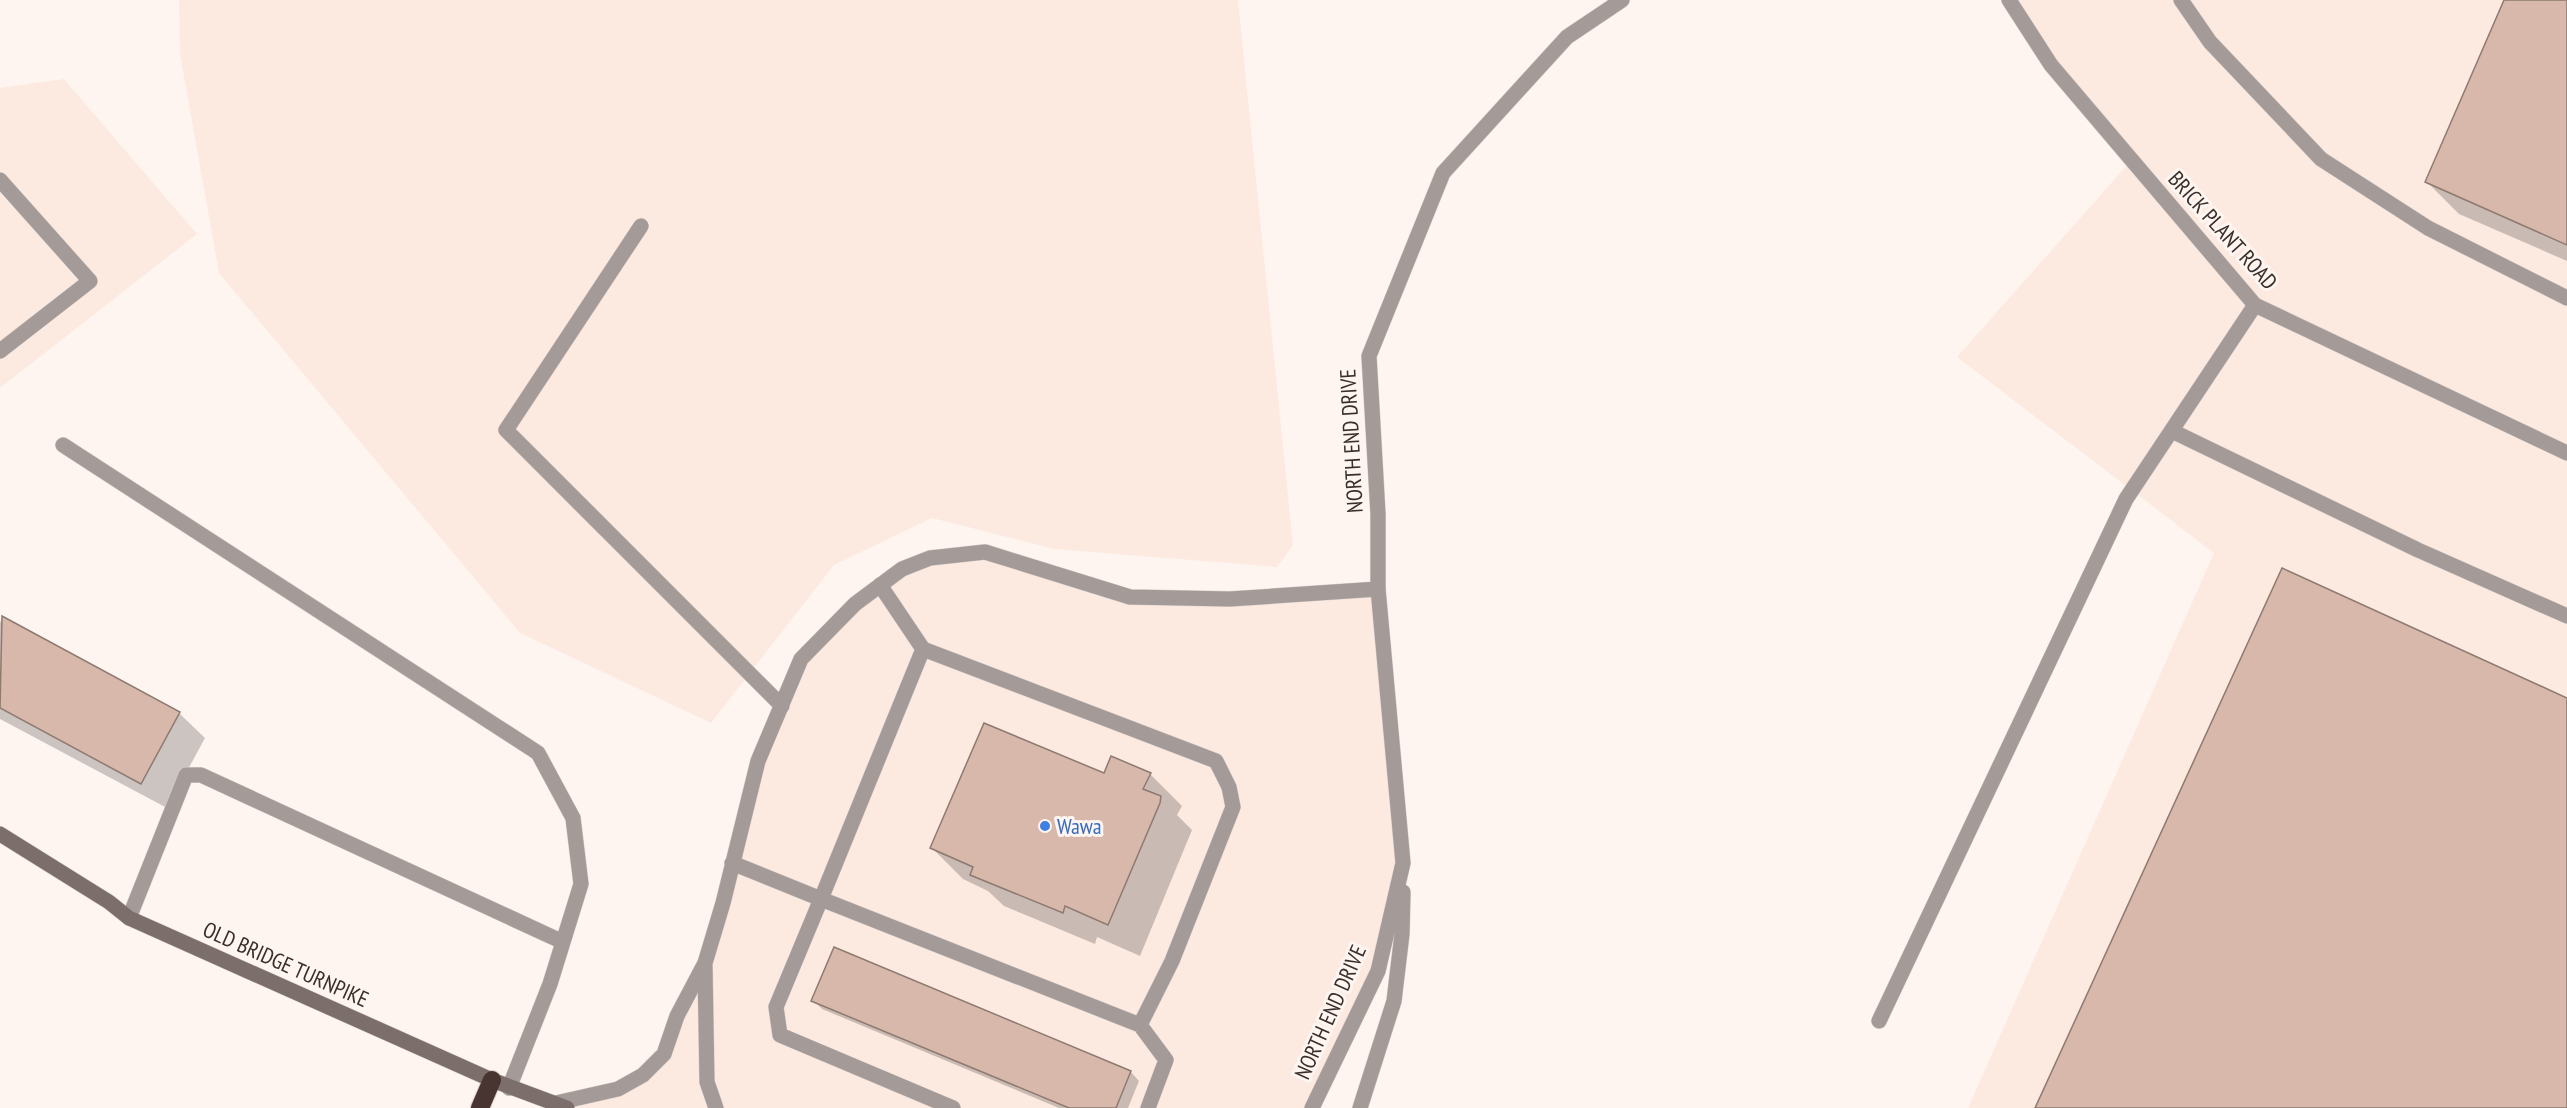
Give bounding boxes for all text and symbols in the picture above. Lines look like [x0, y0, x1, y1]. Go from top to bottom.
street label: BRICK PLANT ROAD [2162, 165, 2284, 295]
street label: NORTH END DRIVE [1333, 368, 1369, 514]
place label: Wawa [1057, 812, 1102, 840]
marker: Wawa [1038, 819, 1052, 833]
street label: OLD BRIDGE TURNPIKE [199, 915, 373, 1013]
street label: NORTH END DRIVE [1288, 940, 1372, 1084]

